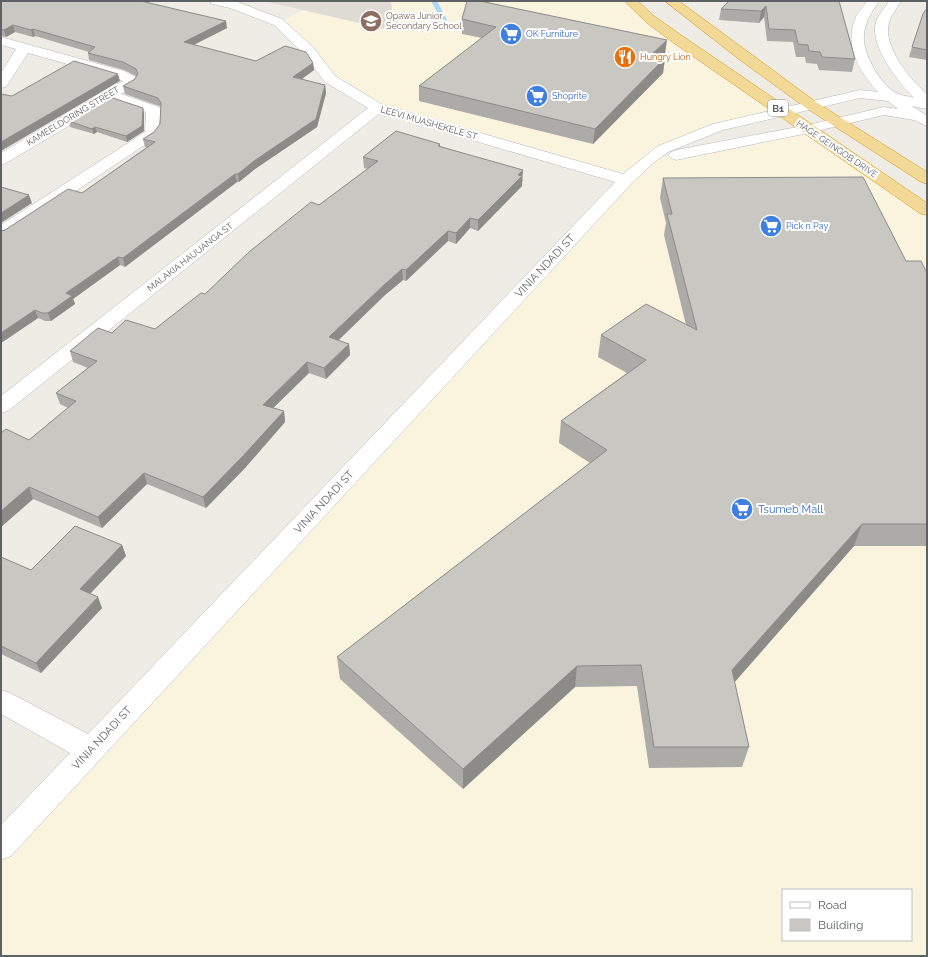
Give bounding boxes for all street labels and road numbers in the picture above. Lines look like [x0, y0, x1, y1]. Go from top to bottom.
street label: KAMEELDORING STREET [25, 84, 122, 148]
road number: B1 [768, 100, 788, 116]
street label: LEEVI MUASHEKELE ST [380, 104, 479, 142]
street label: HAGE GEINGOB DRIVE [795, 118, 880, 180]
street label: MALAKIA HAUUANGA ST [145, 220, 235, 293]
street label: VINIA NDADI ST [512, 232, 578, 300]
street label: VINIA NDADI ST [291, 468, 357, 536]
street label: VINIA NDADI ST [69, 704, 135, 772]

